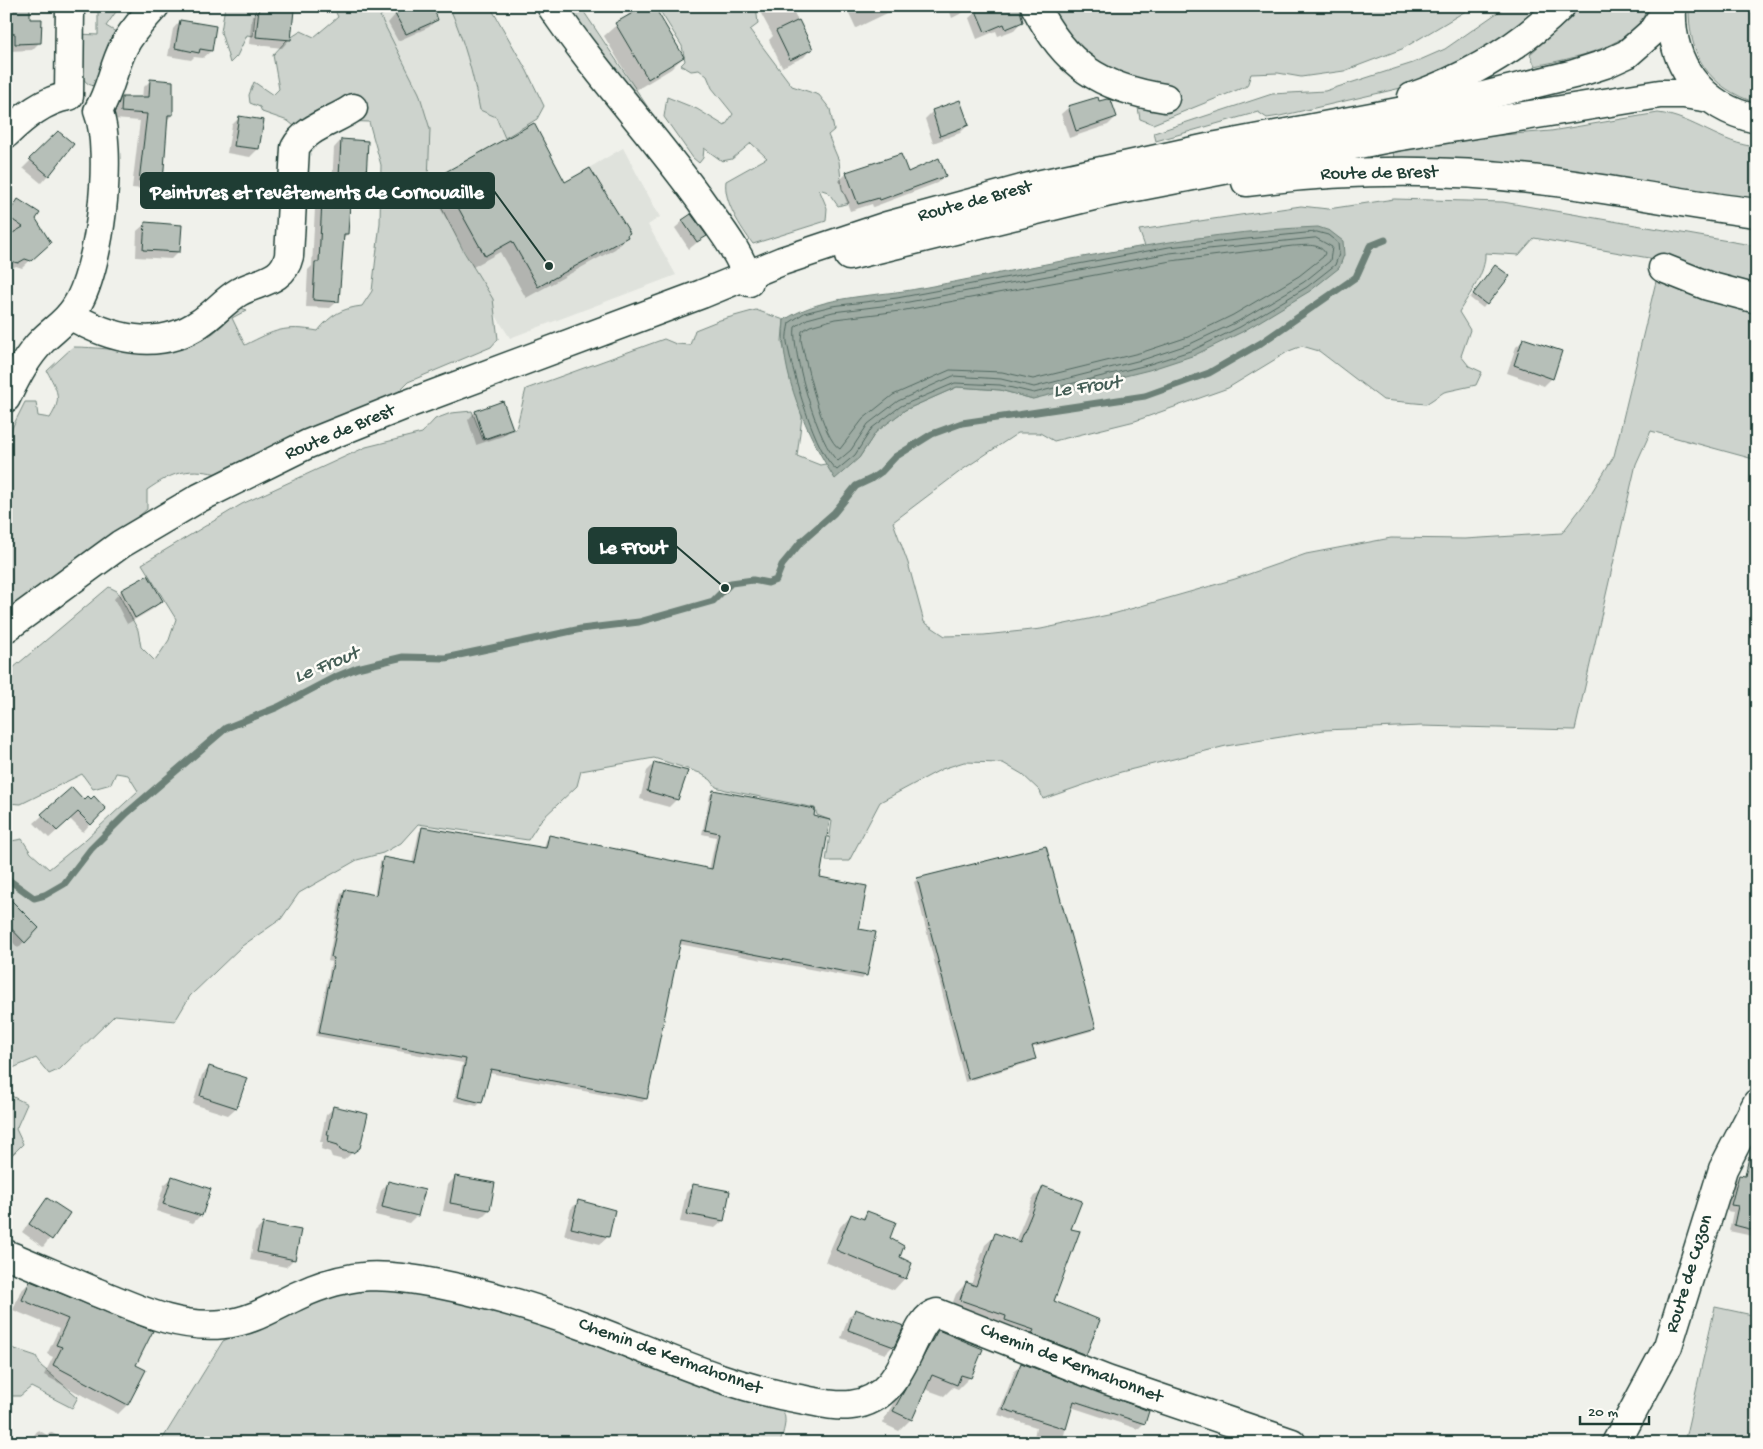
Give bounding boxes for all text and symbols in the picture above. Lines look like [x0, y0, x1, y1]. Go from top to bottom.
street label: Route de Brest [1320, 161, 1440, 187]
callout: Peintures et revêtements de Cornouaille [141, 173, 494, 208]
street label: Route de Brest [915, 175, 1037, 228]
text: Peintures et revêtements de Cornouaille [149, 183, 485, 206]
water label: Le Frout [1052, 371, 1126, 404]
street label: Route de Brest [282, 399, 401, 466]
callout: Le Frout [589, 528, 676, 563]
text: Le Frout [599, 538, 669, 561]
water label: Le Frout [291, 641, 366, 689]
street label: Route de Cuzon [1661, 1212, 1719, 1336]
street label: Chemin de Kermahonnet [575, 1313, 767, 1402]
street label: Chemin de Kermahonnet [977, 1319, 1168, 1410]
scale bar [1580, 1394, 1649, 1426]
text: 20 m [1588, 1404, 1618, 1422]

